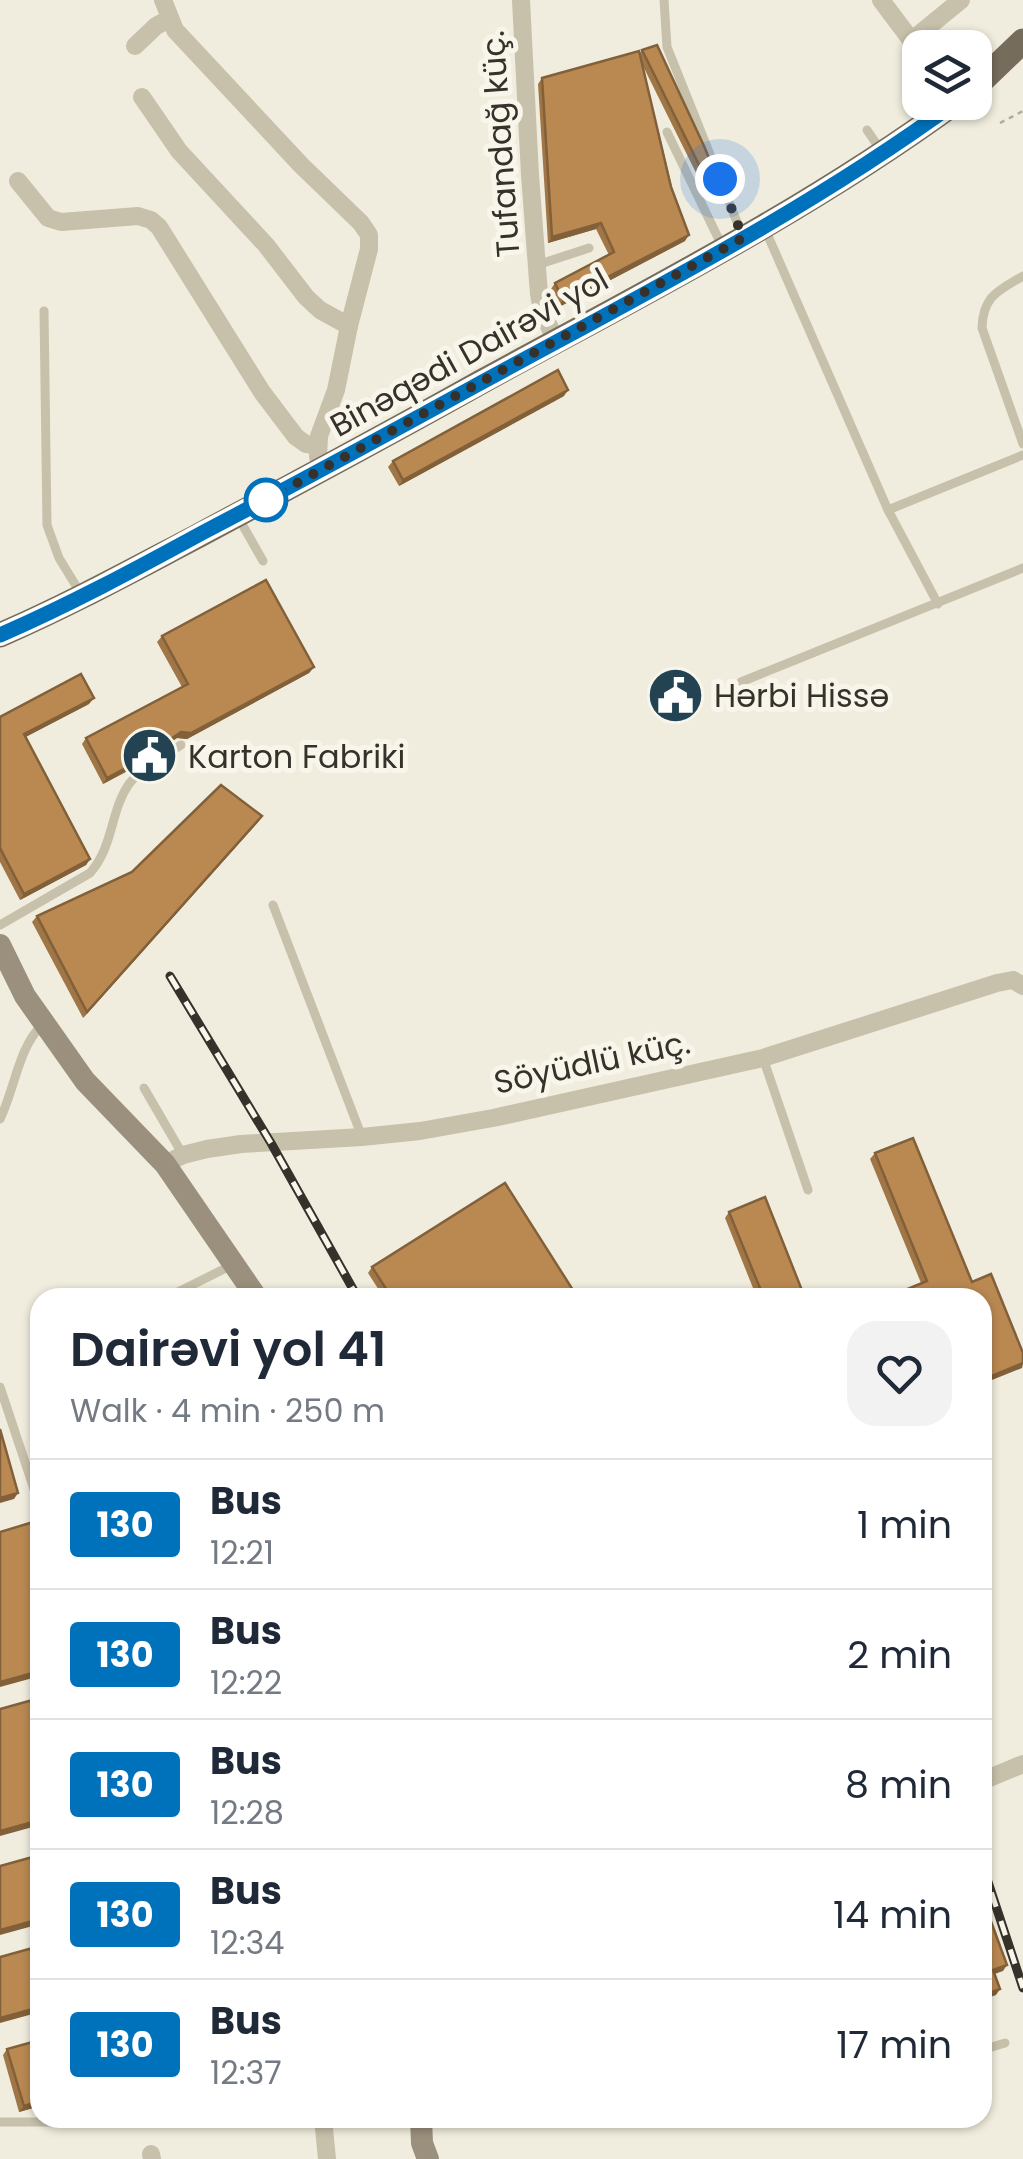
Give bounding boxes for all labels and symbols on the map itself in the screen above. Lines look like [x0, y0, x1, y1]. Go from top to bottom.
street label: Tufandağ küç. [470, 29, 530, 259]
your location [695, 154, 745, 204]
street label: Binəqədi Dairəvi yol [322, 257, 616, 447]
unlabelled marker [245, 479, 287, 521]
public building icon: Hərbi Hissə [645, 665, 705, 725]
place label: Hərbi Hissə [714, 673, 889, 718]
public building icon: Karton Fabriki [119, 726, 179, 786]
place label: Karton Fabriki [188, 734, 405, 779]
street label: Söyüdlü küç. [490, 1019, 694, 1105]

